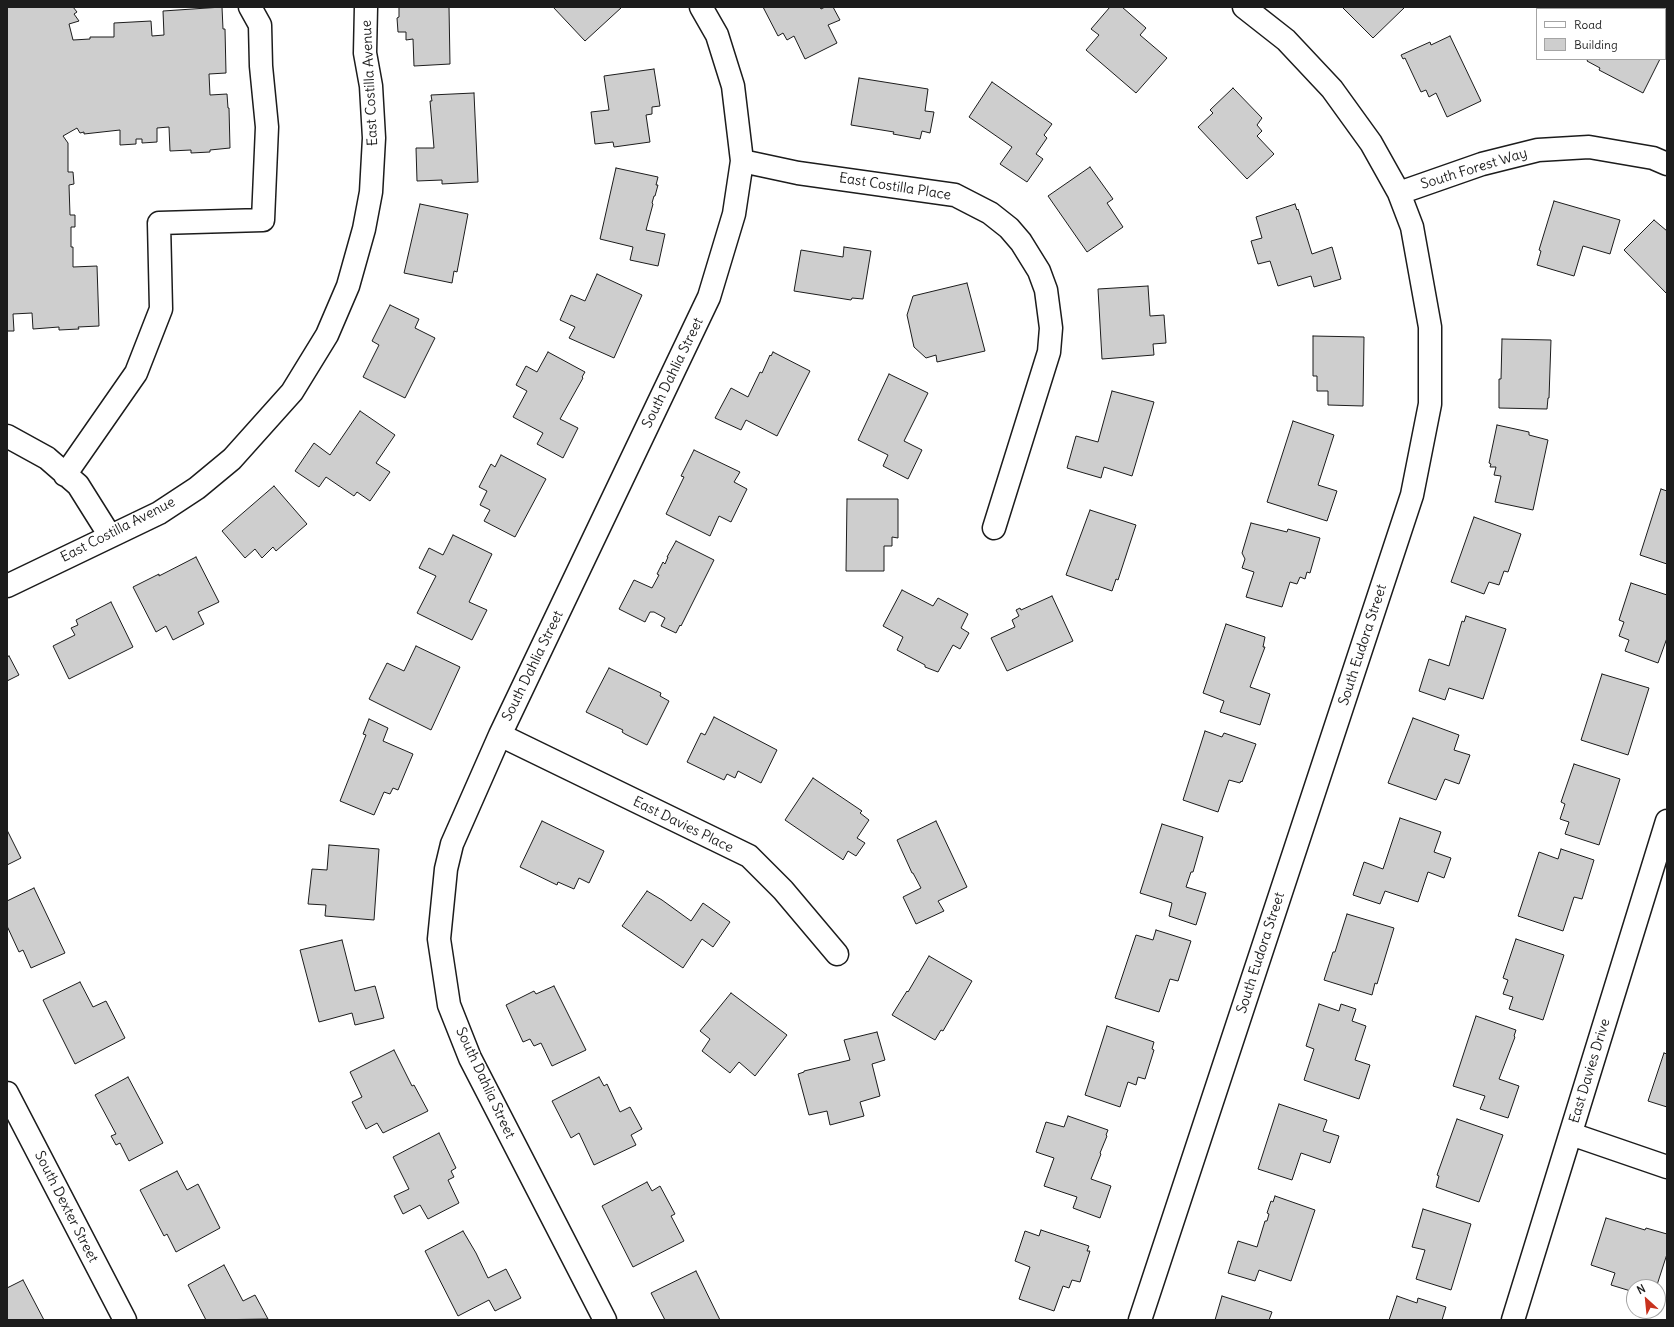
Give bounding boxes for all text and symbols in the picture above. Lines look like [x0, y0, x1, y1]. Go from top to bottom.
legend [1536, 8, 1666, 60]
text: Road [1574, 17, 1602, 32]
street label: East Costilla Avenue [358, 20, 382, 146]
text: Building [1574, 37, 1618, 52]
street label: South Forest Way [1419, 145, 1529, 193]
street label: East Costilla Place [838, 170, 952, 204]
street label: South Dahlia Street [639, 315, 707, 431]
street label: East Costilla Avenue [58, 494, 178, 566]
street label: South Eudora Street [1335, 582, 1391, 708]
street label: South Dahlia Street [499, 608, 567, 724]
street label: East Davies Place [630, 793, 736, 857]
street label: South Eudora Street [1233, 890, 1289, 1016]
street label: East Davies Drive [1566, 1017, 1614, 1125]
street label: South Dahlia Street [452, 1025, 518, 1141]
street label: South Dexter Street [31, 1148, 101, 1266]
north arrow [1626, 1279, 1666, 1319]
text: N [1634, 1281, 1648, 1297]

